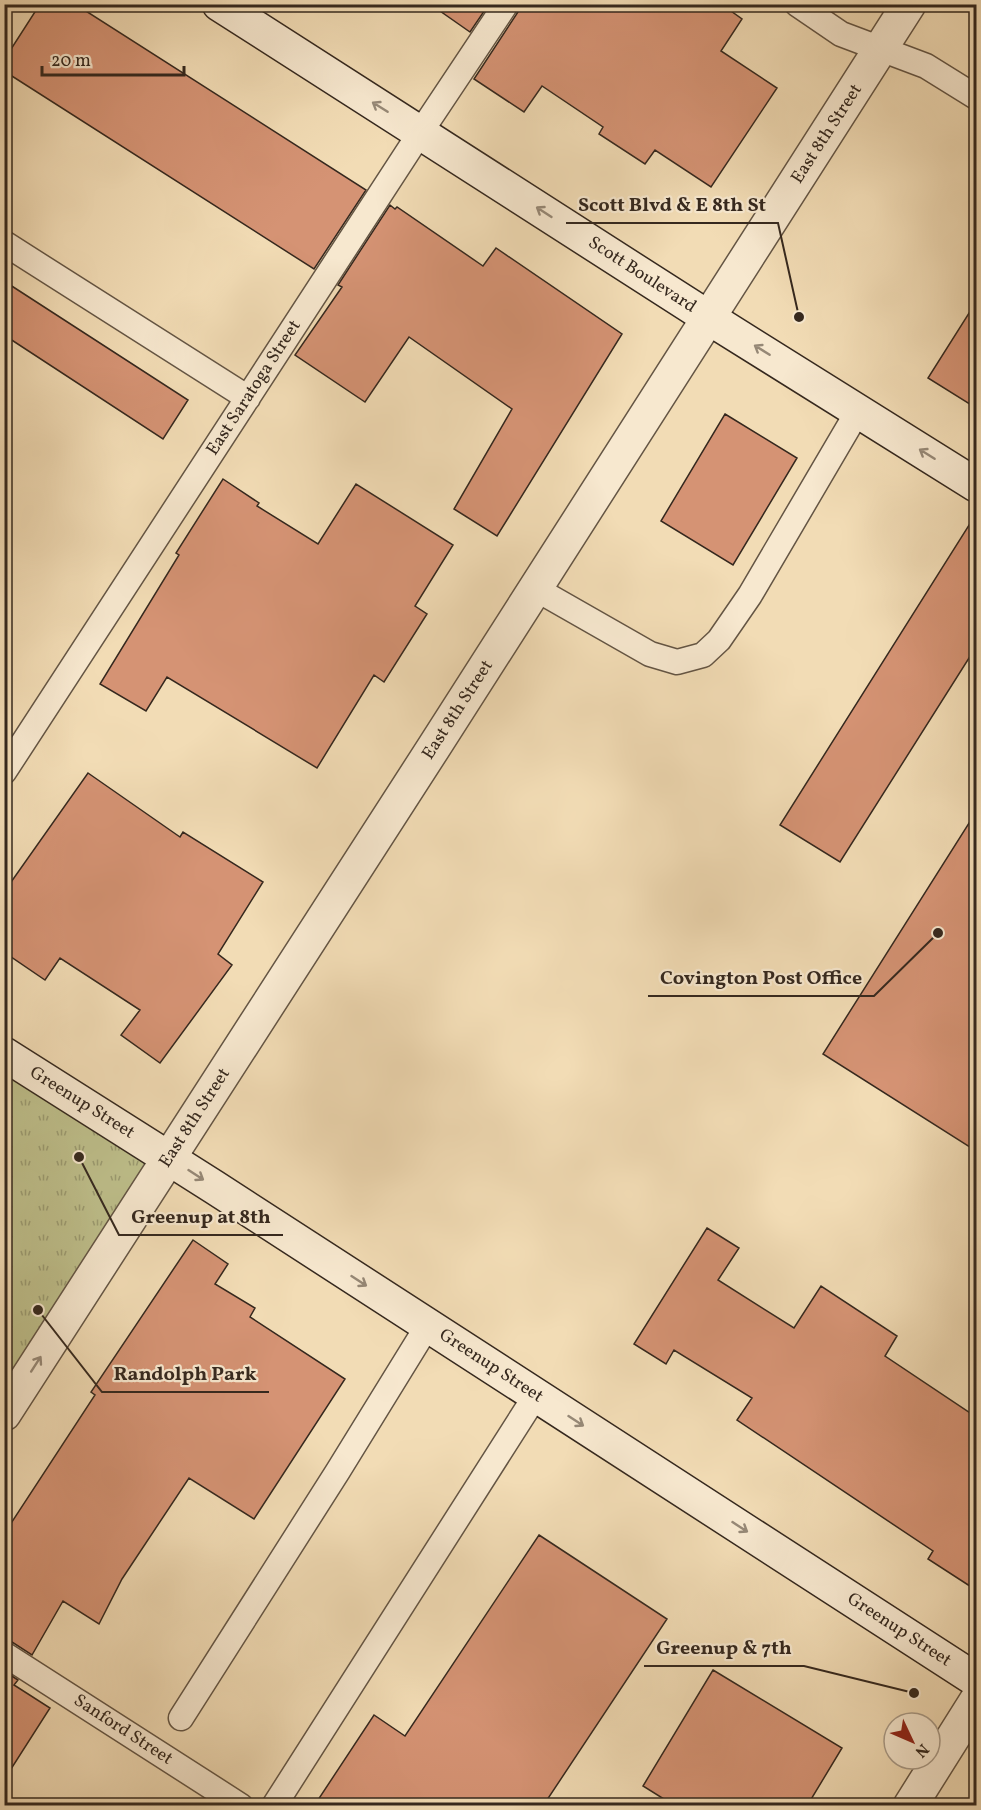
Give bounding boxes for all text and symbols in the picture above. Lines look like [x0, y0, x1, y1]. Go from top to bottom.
scale bar [42, 39, 184, 77]
text: 20 m [51, 49, 91, 74]
street label: East 8th Street [785, 79, 869, 189]
one-way arrow [372, 101, 389, 113]
callout: Scott Blvd & E 8th St [566, 185, 778, 223]
text: Scott Blvd & E 8th St [578, 192, 767, 220]
one-way arrow [536, 206, 553, 218]
street label: Scott Boulevard [583, 231, 701, 319]
street label: East Saratoga Street [201, 315, 307, 461]
one-way arrow [754, 344, 771, 356]
one-way arrow [919, 447, 936, 459]
street label: East 8th Street [416, 655, 500, 765]
callout: Covington Post Office [648, 958, 874, 996]
text: Covington Post Office [660, 965, 862, 993]
street label: Greenup Street [25, 1061, 139, 1145]
street label: East 8th Street [153, 1063, 237, 1173]
one-way arrow [187, 1170, 204, 1182]
callout: Greenup at 8th [119, 1197, 283, 1235]
text: Greenup at 8th [131, 1204, 271, 1232]
one-way arrow [351, 1275, 368, 1288]
street label: Greenup Street [434, 1323, 548, 1409]
callout: Randolph Park [102, 1354, 269, 1392]
one-way arrow [30, 1356, 43, 1373]
text: Randolph Park [113, 1361, 257, 1389]
one-way arrow [568, 1415, 584, 1427]
one-way arrow [731, 1521, 748, 1533]
street label: Greenup Street [842, 1587, 956, 1673]
callout: Greenup & 7th [644, 1628, 804, 1666]
text: Greenup & 7th [656, 1635, 792, 1663]
street label: Sanford Street [68, 1689, 178, 1771]
north arrow [882, 1711, 942, 1771]
text: N [909, 1738, 933, 1762]

